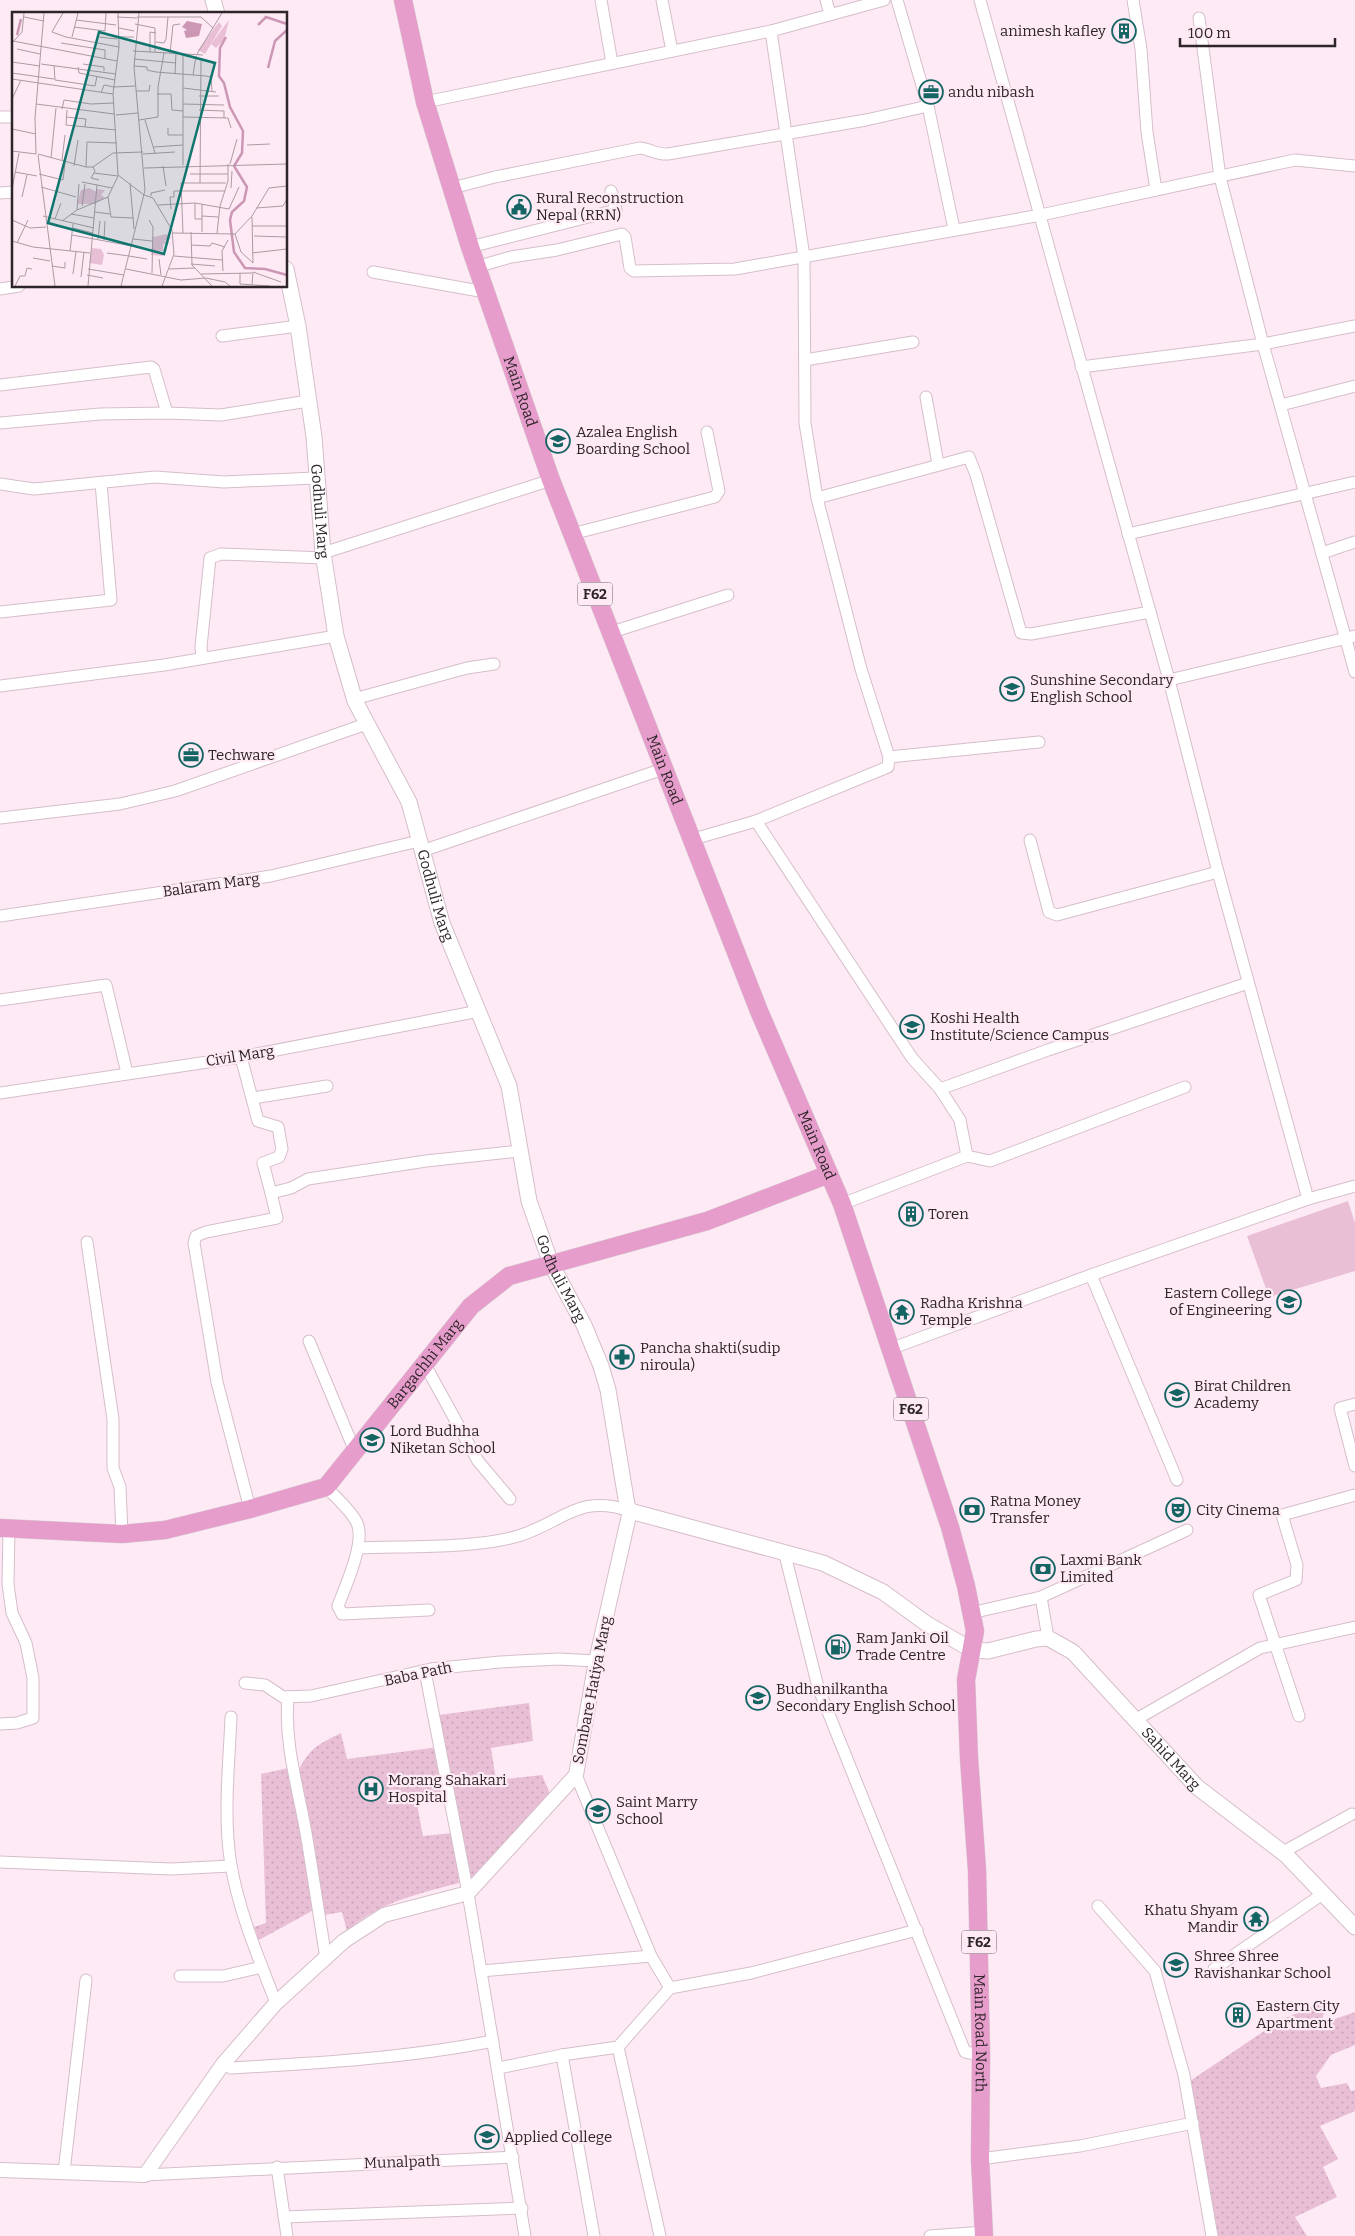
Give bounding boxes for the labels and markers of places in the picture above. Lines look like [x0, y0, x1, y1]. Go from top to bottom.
building icon: animesh kafley [1111, 18, 1137, 44]
place label: animesh kafley [1000, 22, 1106, 40]
office icon: andu nibash [918, 79, 944, 105]
place label: andu nibash [948, 83, 1035, 101]
place label: Rural Reconstruction Nepal (RRN) [536, 189, 684, 224]
public building icon: Rural Reconstruction Nepal (RRN) [506, 194, 532, 220]
place label: Azalea English Boarding School [576, 423, 690, 458]
school or university icon: Azalea English Boarding School [545, 428, 571, 454]
place label: Sunshine Secondary English School [1030, 671, 1173, 706]
school or university icon: Sunshine Secondary English School [999, 676, 1025, 702]
office icon: Techware [178, 742, 204, 768]
place label: Techware [208, 746, 275, 764]
place label: Koshi Health Institute/Science Campus [930, 1009, 1109, 1044]
school or university icon: Koshi Health Institute/Science Campus [899, 1014, 925, 1040]
building icon: Toren [898, 1201, 924, 1227]
place label: Toren [928, 1205, 969, 1223]
place label: Eastern College of Engineering [1164, 1284, 1272, 1319]
school or university icon: Eastern College of Engineering [1276, 1289, 1302, 1315]
place label: Radha Krishna Temple [920, 1294, 1023, 1329]
temple icon: Radha Krishna Temple [889, 1299, 915, 1325]
place label: Pancha shakti(sudip niroula) [640, 1339, 781, 1374]
pharmacy icon: Pancha shakti(sudip niroula) [609, 1344, 635, 1370]
place label: Birat Children Academy [1194, 1377, 1291, 1412]
school or university icon: Birat Children Academy [1164, 1382, 1190, 1408]
place label: Lord Budhha Niketan School [390, 1422, 496, 1457]
school or university icon: Lord Budhha Niketan School [359, 1427, 385, 1453]
place label: Ratna Money Transfer [990, 1492, 1081, 1527]
bank icon: Ratna Money Transfer [959, 1497, 985, 1523]
theatre icon: City Cinema [1165, 1497, 1191, 1523]
place label: City Cinema [1196, 1501, 1280, 1519]
place label: Laxmi Bank Limited [1060, 1551, 1142, 1586]
bank icon: Laxmi Bank Limited [1030, 1556, 1056, 1582]
place label: Ram Janki Oil Trade Centre [856, 1629, 949, 1664]
fuel station icon: Ram Janki Oil Trade Centre [825, 1634, 851, 1660]
place label: Budhanilkantha Secondary English School [776, 1680, 955, 1715]
school or university icon: Budhanilkantha Secondary English School [745, 1685, 771, 1711]
place label: Morang Sahakari Hospital [388, 1771, 507, 1806]
hospital icon: Morang Sahakari Hospital [358, 1776, 384, 1802]
place label: Saint Marry School [616, 1793, 698, 1828]
school or university icon: Saint Marry School [585, 1798, 611, 1824]
place label: Khatu Shyam Mandir [1144, 1901, 1239, 1936]
temple icon: Khatu Shyam Mandir [1243, 1906, 1269, 1932]
place label: Shree Shree Ravishankar School [1194, 1947, 1331, 1982]
school or university icon: Shree Shree Ravishankar School [1163, 1952, 1189, 1978]
place label: Eastern City Apartment [1256, 1997, 1340, 2032]
building icon: Eastern City Apartment [1225, 2002, 1251, 2028]
school or university icon: Applied College [474, 2124, 500, 2150]
place label: Applied College [504, 2128, 612, 2146]

